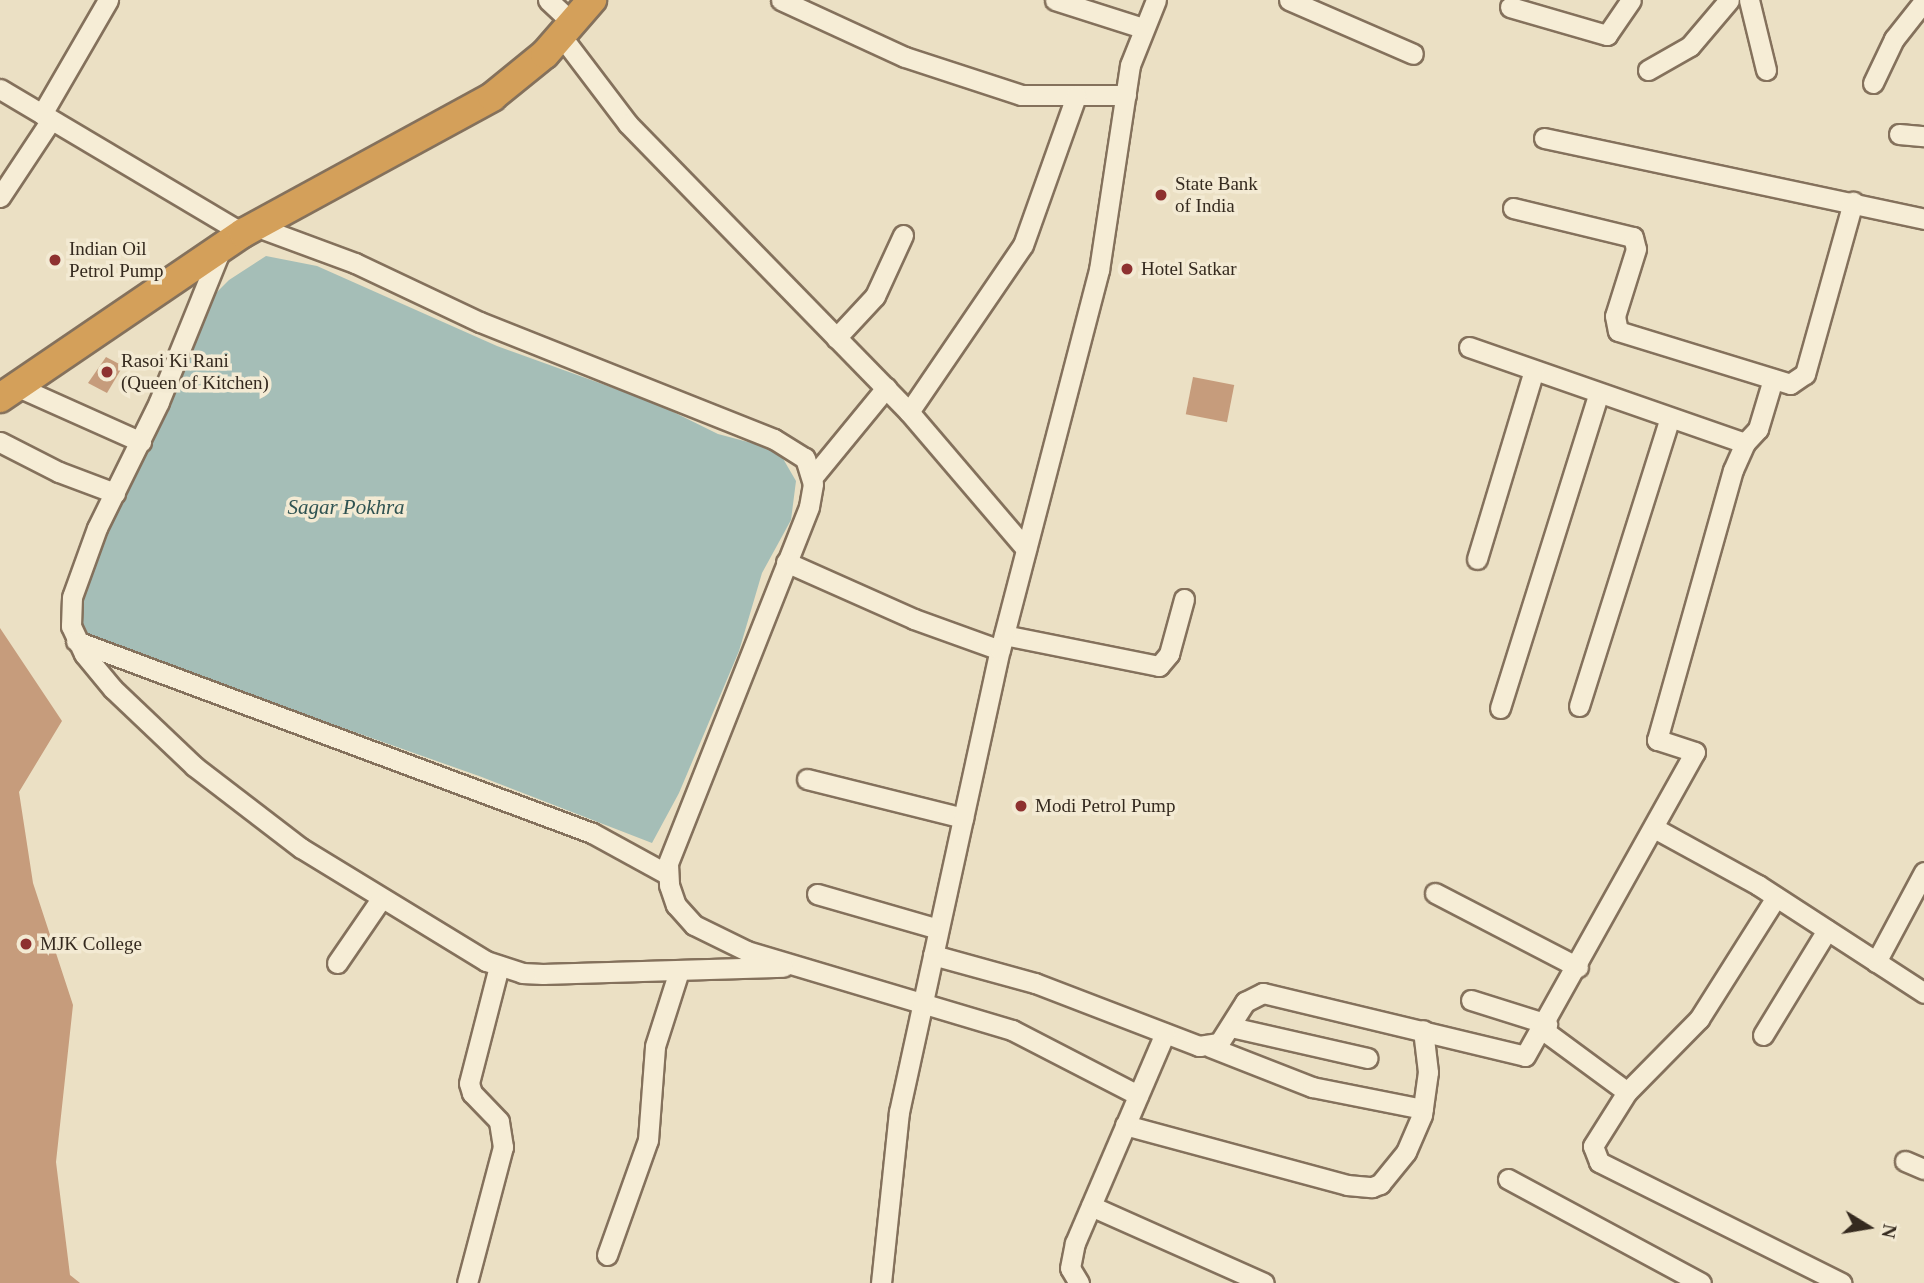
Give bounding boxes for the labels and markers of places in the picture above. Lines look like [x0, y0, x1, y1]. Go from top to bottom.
place label: State Bank of India [1175, 173, 1258, 217]
marker: State Bank of India [1153, 187, 1169, 203]
place label: Indian Oil Petrol Pump [69, 238, 163, 282]
marker: Indian Oil Petrol Pump [47, 252, 63, 268]
place label: Hotel Satkar [1141, 258, 1237, 280]
marker: Hotel Satkar [1119, 261, 1135, 277]
place label: Rasoi Ki Rani (Queen of Kitchen) [121, 350, 269, 394]
marker: Rasoi Ki Rani (Queen of Kitchen) [99, 364, 115, 380]
place label: Modi Petrol Pump [1035, 795, 1175, 817]
marker: Modi Petrol Pump [1013, 798, 1029, 814]
place label: MJK College [40, 933, 142, 955]
marker: MJK College [18, 936, 34, 952]

